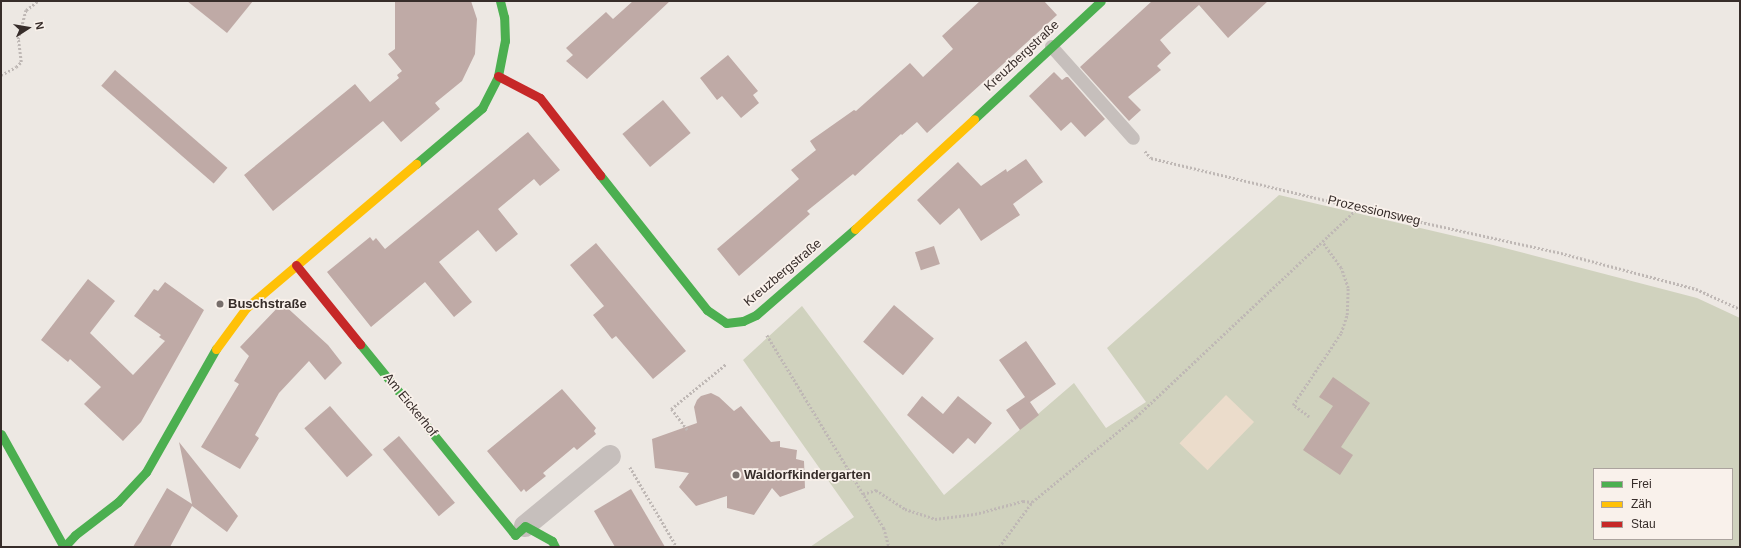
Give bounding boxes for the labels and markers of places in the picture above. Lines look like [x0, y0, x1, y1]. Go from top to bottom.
place label: Buschstraße [228, 296, 307, 312]
marker: Buschstraße [215, 299, 225, 309]
place label: Waldorfkindergarten [744, 467, 871, 483]
marker: Waldorfkindergarten [731, 470, 741, 480]

